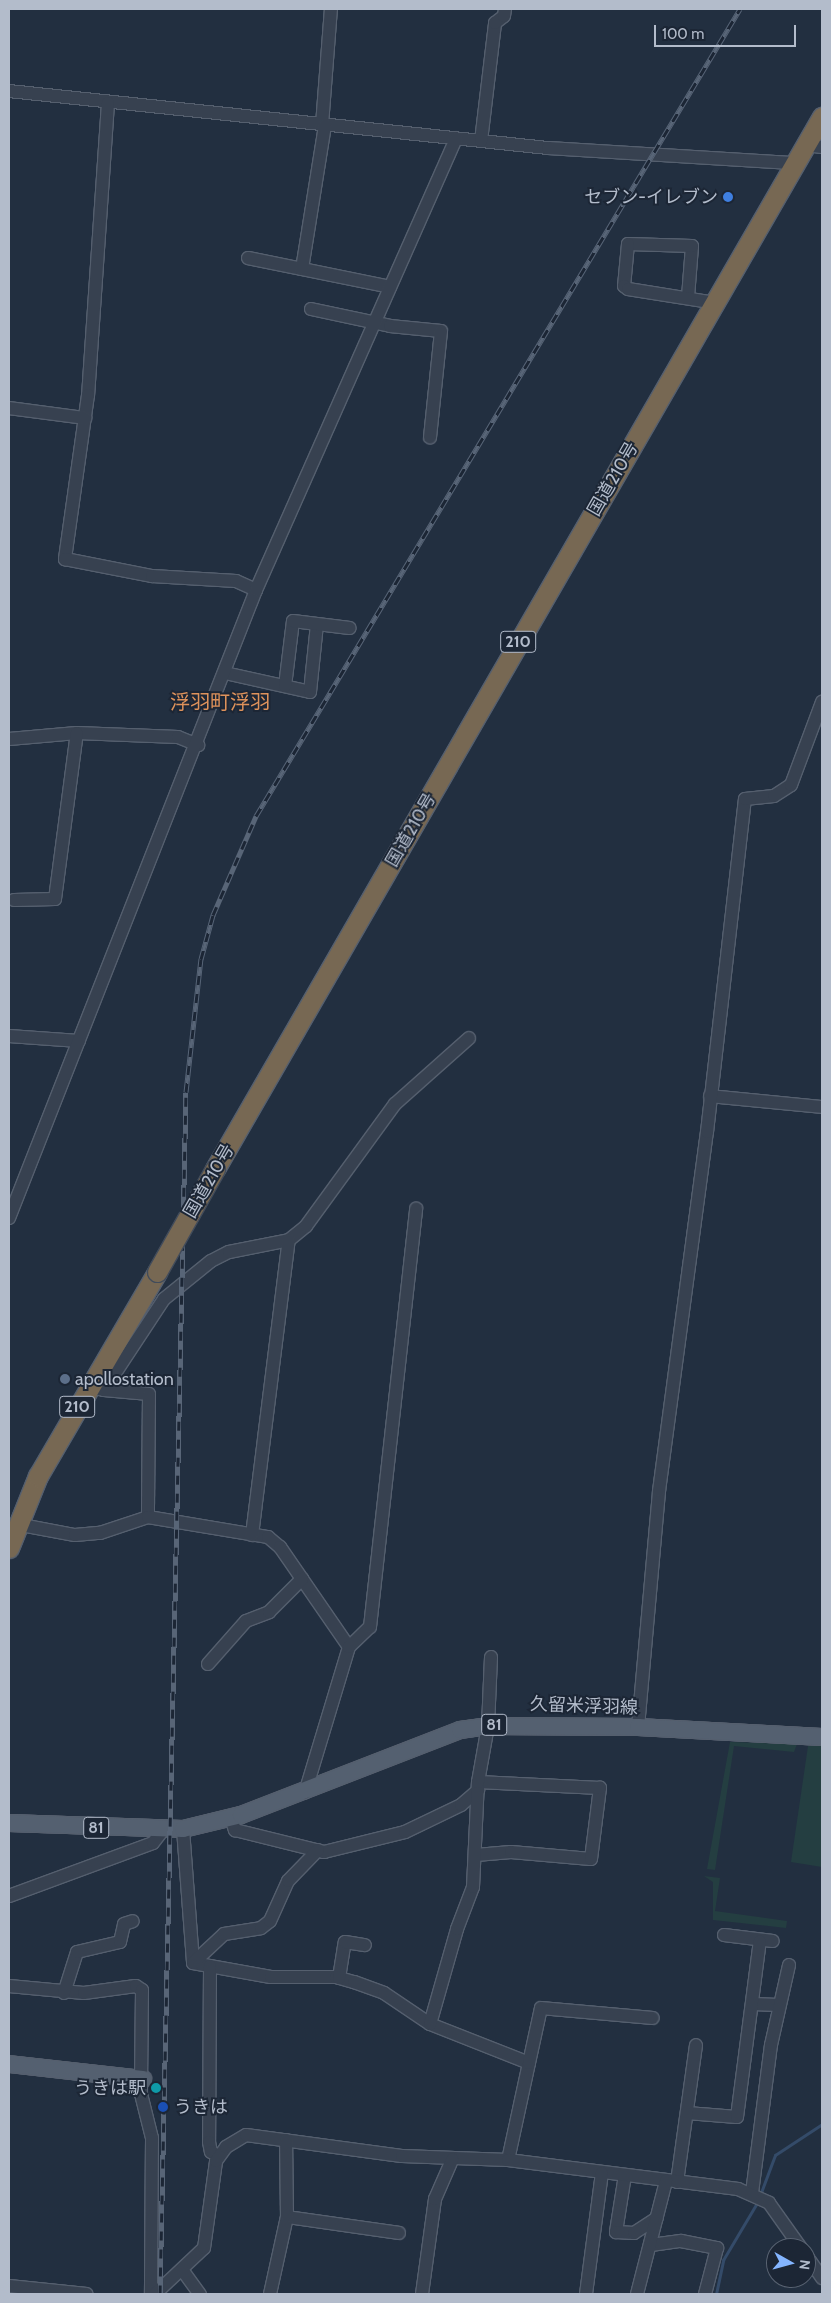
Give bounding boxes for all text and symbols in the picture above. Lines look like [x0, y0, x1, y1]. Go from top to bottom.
scale bar [656, 15, 798, 47]
text: 100 m [662, 25, 704, 43]
place label: セブン-イレブン [584, 186, 718, 208]
marker: セブン-イレブン [722, 191, 734, 203]
street label: 国道210号 [583, 438, 643, 520]
road number: 210 [499, 628, 537, 656]
district label: 浮羽町浮羽 [170, 690, 270, 714]
street label: 国道210号 [381, 789, 441, 871]
street label: 国道210号 [179, 1140, 239, 1222]
place label: apollostation [75, 1368, 174, 1390]
marker: apollostation [59, 1373, 71, 1385]
road number: 210 [58, 1394, 96, 1420]
street label: 久留米浮羽線 [530, 1693, 638, 1719]
road number: 81 [480, 1712, 508, 1738]
road number: 81 [82, 1815, 110, 1842]
place label: うきは駅 [74, 2077, 146, 2099]
marker: うきは駅 [150, 2082, 162, 2094]
place label: うきは [174, 2096, 228, 2118]
marker: うきは [156, 2100, 170, 2114]
north arrow [766, 2238, 816, 2288]
text: N [795, 2259, 814, 2271]

